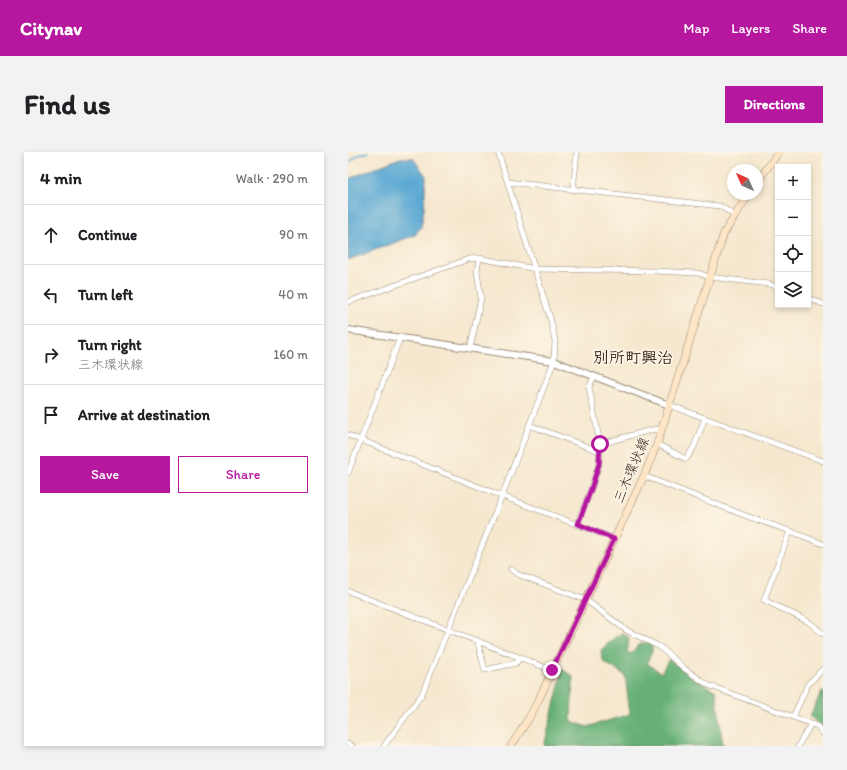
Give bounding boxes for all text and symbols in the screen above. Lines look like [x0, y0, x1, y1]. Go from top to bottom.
text: Citynav [20, 17, 82, 40]
text: Map [684, 20, 709, 37]
text: Layers [731, 20, 770, 37]
text: Share [792, 20, 827, 37]
button: Directions [725, 86, 823, 123]
text: Find us [24, 87, 111, 121]
north arrow [727, 164, 763, 200]
map controls [775, 164, 811, 308]
button: + [775, 164, 811, 200]
text: 4 min [40, 168, 82, 188]
text: Walk · 290 m [236, 171, 308, 186]
button: − [775, 200, 811, 236]
icon: ahead [40, 224, 62, 246]
text: Continue [78, 226, 137, 244]
text: 90 m [279, 227, 308, 242]
button: locate [775, 236, 811, 272]
button: layers [775, 272, 811, 308]
icon: left [40, 284, 62, 306]
text: Turn left [78, 286, 133, 304]
text: 40 m [278, 287, 308, 302]
text: Turn right [78, 336, 142, 354]
icon: right [40, 344, 62, 366]
text: 160 m [273, 347, 308, 362]
district label: 別所町興治 [593, 348, 673, 367]
text: 三木環状線 [78, 357, 143, 372]
icon: arrive [40, 404, 62, 426]
text: Arrive at destination [78, 406, 210, 424]
route start [591, 435, 609, 453]
street label: 三木環状線 [610, 435, 653, 506]
button: Save [40, 456, 170, 493]
button: Share [178, 456, 308, 493]
route end [543, 661, 561, 679]

